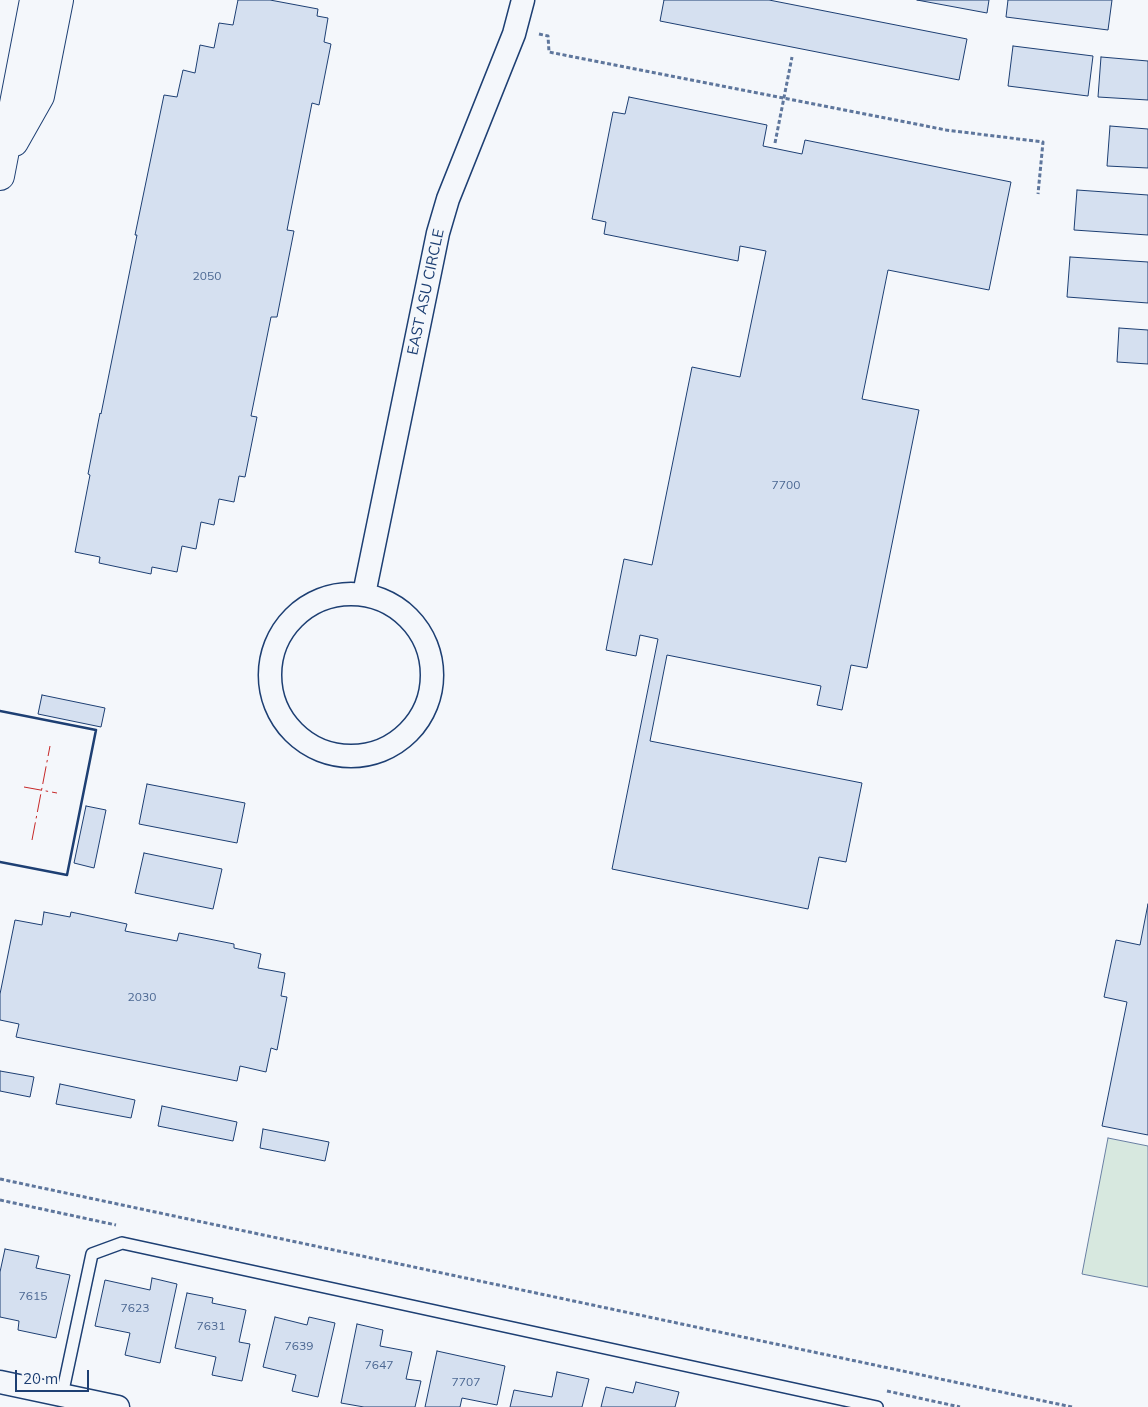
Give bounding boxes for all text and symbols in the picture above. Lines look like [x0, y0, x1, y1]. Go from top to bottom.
street label: EAST ASU CIRCLE [404, 227, 448, 357]
house number: 2050 [193, 269, 221, 283]
house number: 7700 [772, 478, 800, 492]
house number: 2030 [128, 990, 156, 1004]
house number: 7615 [19, 1289, 47, 1303]
house number: 7623 [121, 1301, 149, 1315]
house number: 7631 [197, 1319, 225, 1333]
house number: 7639 [285, 1339, 313, 1353]
house number: 7647 [365, 1358, 393, 1372]
scale bar [18, 1360, 91, 1392]
text: 20 m [23, 1369, 58, 1388]
house number: 7707 [452, 1375, 480, 1389]

